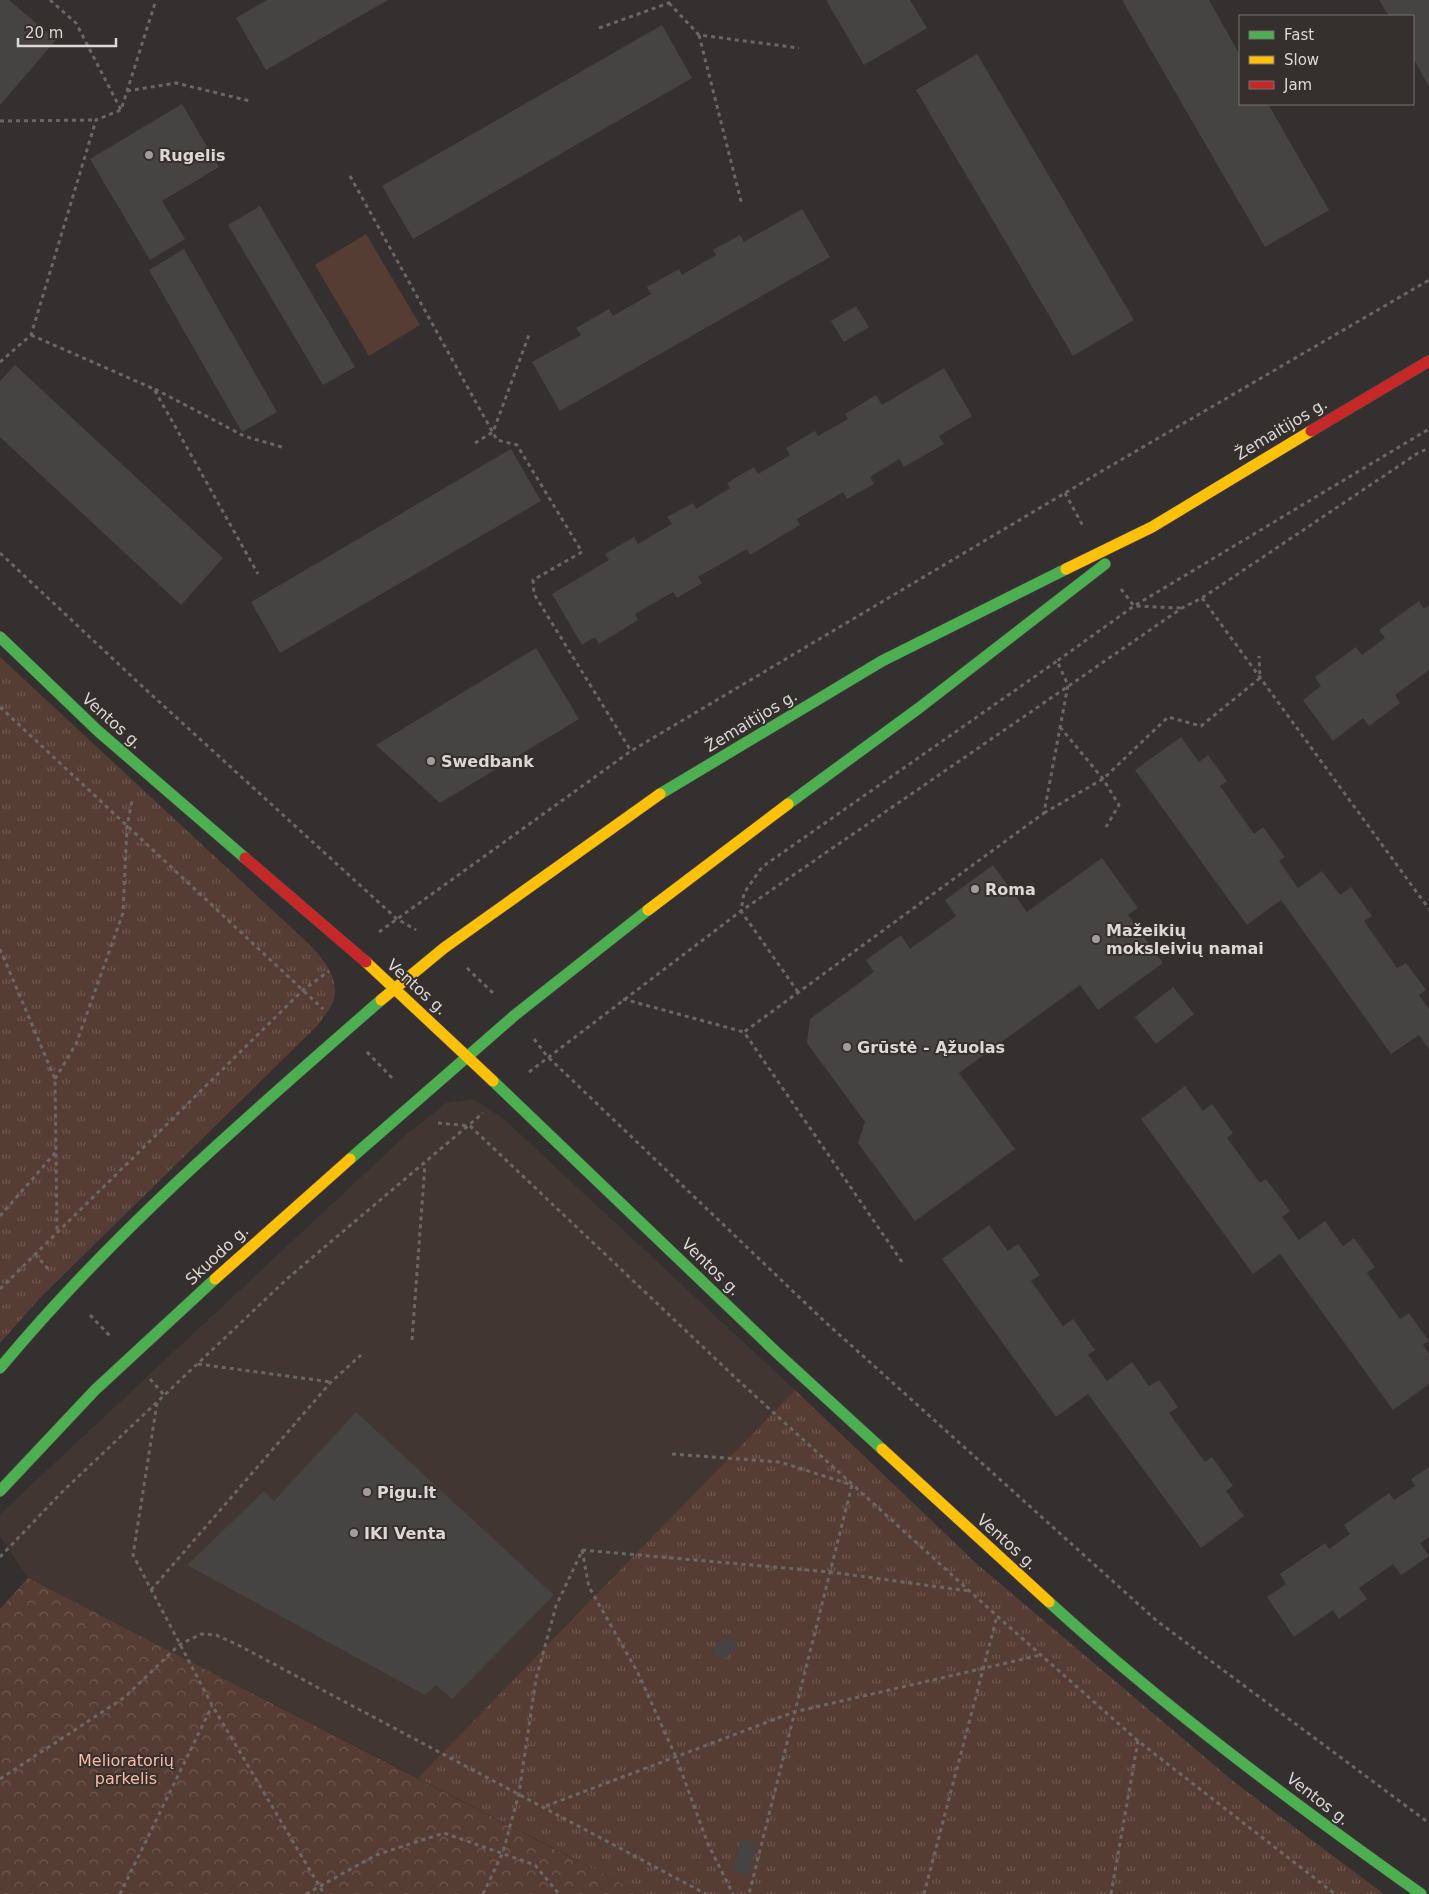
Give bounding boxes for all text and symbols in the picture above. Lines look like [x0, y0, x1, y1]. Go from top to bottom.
scale bar [18, 15, 115, 47]
legend [1239, 15, 1414, 105]
text: 20 m [25, 24, 63, 42]
text: Fast [1284, 26, 1314, 44]
text: Slow [1284, 51, 1319, 69]
text: Jam [1283, 76, 1312, 94]
place label: Rugelis [159, 146, 226, 165]
marker: Rugelis [143, 149, 155, 161]
street label: Žemaitijos g. [1231, 394, 1331, 464]
street label: Žemaitijos g. [701, 686, 801, 756]
street label: Ventos g. [78, 689, 146, 753]
place label: Swedbank [441, 752, 534, 771]
marker: Swedbank [425, 755, 437, 767]
place label: Roma [985, 880, 1036, 899]
marker: Roma [969, 883, 981, 895]
place label: Mažeikių moksleivių namai [1106, 921, 1264, 958]
marker: Mažeikių moksleivių namai [1090, 933, 1102, 945]
street label: Ventos g. [383, 955, 451, 1019]
place label: Grūstė - Ąžuolas [857, 1038, 1005, 1057]
marker: Grūstė - Ąžuolas [841, 1041, 853, 1053]
street label: Skuodo g. [182, 1221, 252, 1289]
street label: Ventos g. [678, 1234, 744, 1300]
place label: Pigu.lt [377, 1483, 437, 1502]
marker: Pigu.lt [361, 1486, 373, 1498]
street label: Ventos g. [973, 1510, 1041, 1574]
place label: IKI Venta [364, 1524, 446, 1543]
marker: IKI Venta [348, 1527, 360, 1539]
park label: Melioratorių parkelis [78, 1751, 174, 1788]
street label: Ventos g. [1283, 1769, 1353, 1829]

